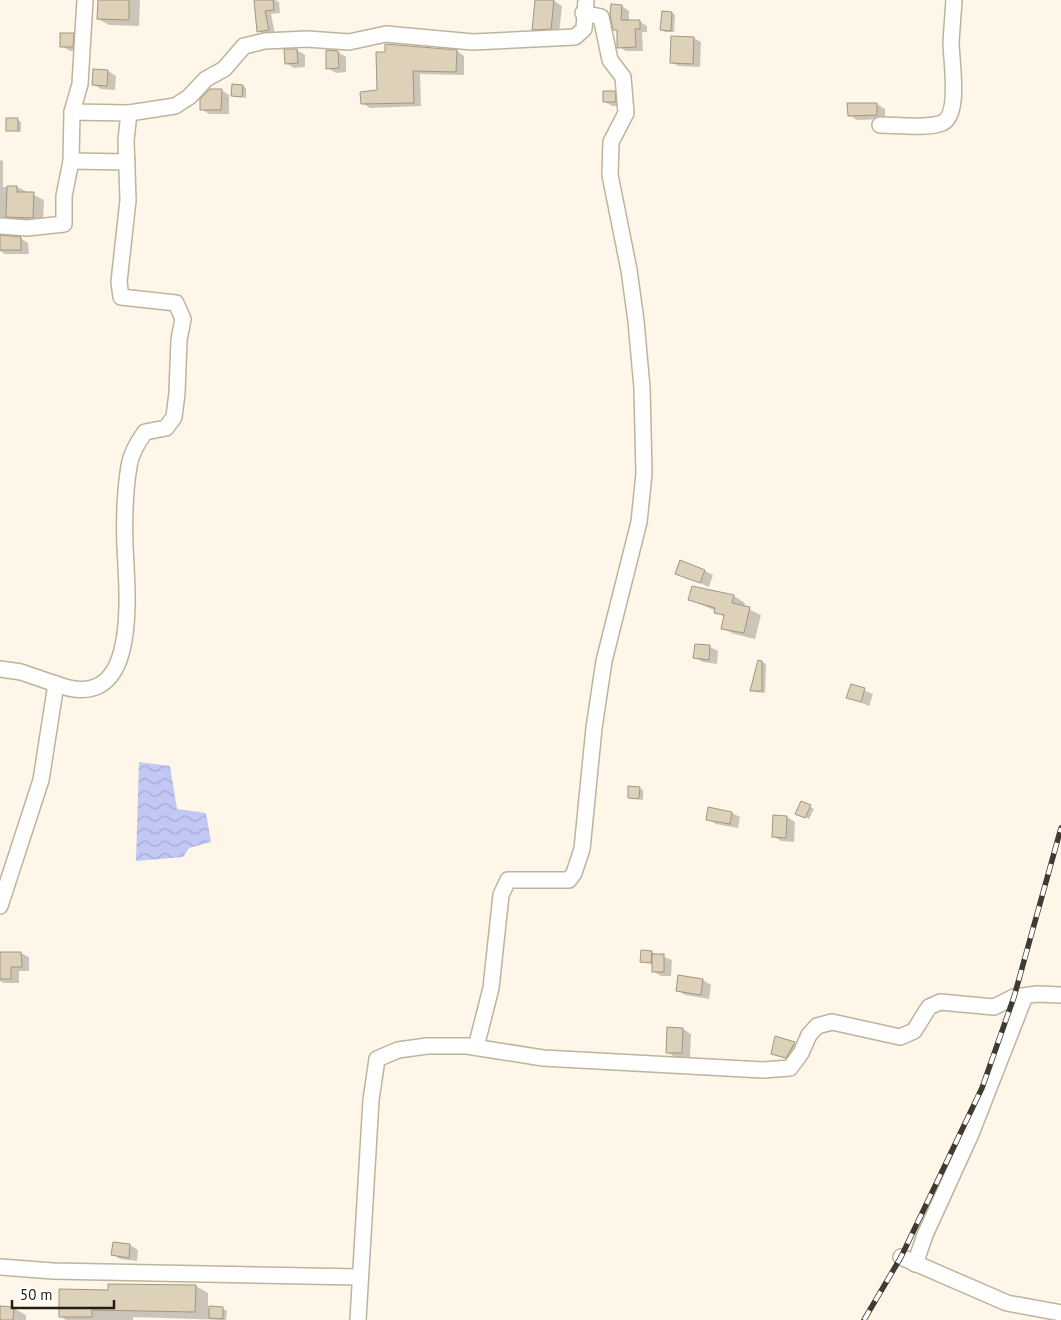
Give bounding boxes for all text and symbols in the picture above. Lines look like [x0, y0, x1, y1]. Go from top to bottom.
scale bar [12, 1278, 115, 1310]
text: 50 m [20, 1285, 53, 1304]

